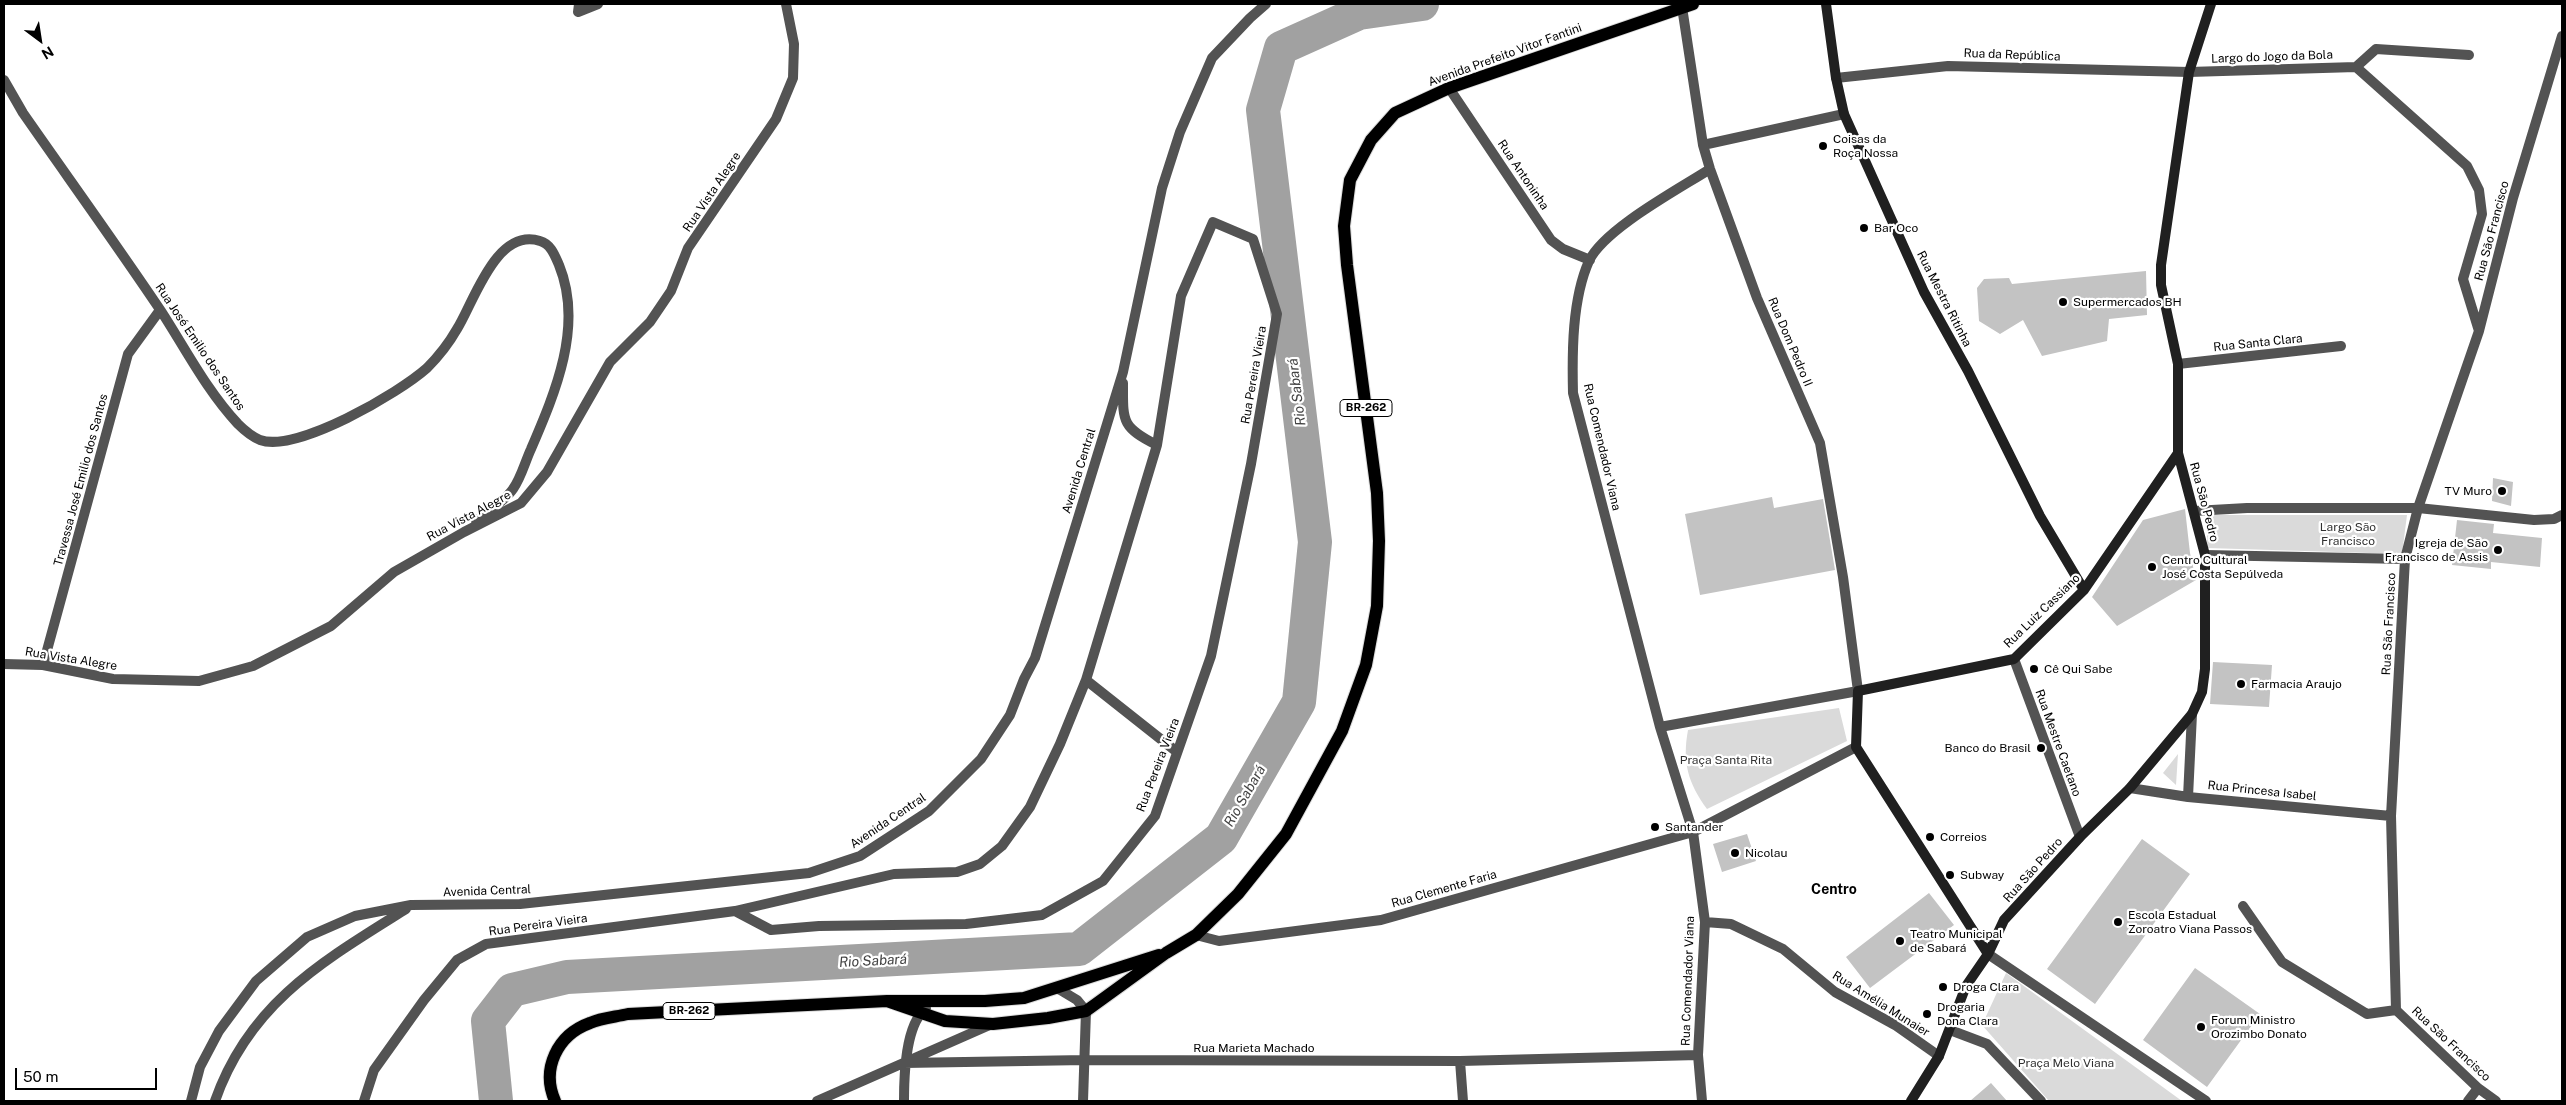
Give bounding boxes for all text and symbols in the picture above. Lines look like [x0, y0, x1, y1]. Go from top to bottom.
north arrow [15, 15, 65, 65]
street label: Avenida Prefeito Vitor Fantini [1426, 20, 1584, 90]
text: N [39, 43, 57, 63]
street label: Rua da República [1963, 46, 2061, 64]
street label: Largo do Jogo da Bola [2211, 48, 2333, 66]
place label: Coisas da Roça Nossa [1833, 132, 1898, 160]
street label: Rua Antoninha [1494, 137, 1552, 213]
marker: Coisas da Roça Nossa [1817, 140, 1829, 152]
street label: Rua Vista Alegre [680, 149, 744, 235]
street label: Rua São Francisco [2472, 179, 2512, 283]
place label: Bar Oco [1874, 221, 1918, 235]
marker: Bar Oco [1858, 222, 1870, 234]
street label: Rua Mestra Ritinha [1914, 249, 1974, 349]
street label: Rua José Emilio dos Santos [152, 281, 248, 413]
street label: Rua Dom Pedro II [1765, 295, 1815, 389]
place label: Supermercados BH [2073, 295, 2182, 309]
marker: Supermercados BH [2057, 296, 2069, 308]
street label: Rua Pereira Vieira [1238, 325, 1270, 425]
street label: Rua Santa Clara [2213, 331, 2303, 355]
water label: Rio Sabará [1285, 357, 1309, 427]
street label: Rua Comendador Viana [1580, 382, 1624, 512]
street label: Travessa José Emilio dos Santos [51, 392, 111, 568]
road number: BR-262 [1340, 399, 1392, 416]
street label: Avenida Central [1059, 427, 1099, 515]
street label: Rua São Pedro [2186, 461, 2222, 543]
place label: TV Muro [2444, 484, 2492, 498]
marker: TV Muro [2496, 485, 2508, 497]
street label: Rua Vista Alegre [424, 488, 514, 544]
park label: Largo São Francisco [2320, 520, 2376, 548]
place label: Igreja de São Francisco de Assis [2385, 536, 2488, 564]
marker: Igreja de São Francisco de Assis [2492, 544, 2504, 556]
place label: Centro Cultural José Costa Sepúlveda [2162, 553, 2283, 581]
marker: Centro Cultural José Costa Sepúlveda [2146, 561, 2158, 573]
street label: Rua Luiz Cassiano [2001, 571, 2083, 651]
street label: Rua São Francisco [2379, 572, 2399, 676]
street label: Rua Vista Alegre [24, 645, 118, 673]
place label: Cê Qui Sabe [2044, 662, 2112, 676]
marker: Cê Qui Sabe [2028, 663, 2040, 675]
place label: Farmacia Araujo [2251, 677, 2342, 691]
marker: Farmacia Araujo [2235, 678, 2247, 690]
street label: Rua Mestre Caetano [2032, 687, 2084, 799]
street label: Rua Pereira Vieira [1133, 716, 1183, 814]
place label: Banco do Brasil [1944, 741, 2031, 755]
marker: Banco do Brasil [2035, 742, 2047, 754]
park label: Praça Santa Rita [1680, 753, 1772, 767]
water label: Rio Sabará [1221, 762, 1269, 830]
street label: Rua Princesa Isabel [2207, 778, 2317, 804]
street label: Avenida Central [847, 790, 929, 852]
place label: Santander [1665, 820, 1723, 834]
marker: Santander [1649, 821, 1661, 833]
place label: Correios [1940, 830, 1987, 844]
marker: Correios [1924, 831, 1936, 843]
street label: Rua São Pedro [2000, 835, 2066, 905]
place label: Nicolau [1745, 846, 1787, 860]
marker: Nicolau [1729, 847, 1741, 859]
street label: Rua Clemente Faria [1390, 867, 1498, 911]
place label: Subway [1960, 868, 2004, 882]
marker: Subway [1944, 869, 1956, 881]
street label: Avenida Central [443, 882, 531, 900]
district label: Centro [1811, 882, 1857, 898]
place label: Escola Estadual Zoroatro Viana Passos [2128, 908, 2252, 936]
street label: Rua Pereira Vieira [488, 911, 588, 939]
street label: Rua Comendador Viana [1679, 916, 1697, 1046]
marker: Escola Estadual Zoroatro Viana Passos [2112, 916, 2124, 928]
place label: Teatro Municipal de Sabará [1910, 927, 2003, 955]
marker: Teatro Municipal de Sabará [1894, 935, 1906, 947]
water label: Rio Sabará [838, 951, 908, 971]
street label: Rua Amélia Munaier [1830, 968, 1932, 1040]
place label: Droga Clara [1953, 980, 2019, 994]
marker: Droga Clara [1937, 981, 1949, 993]
place label: Drogaria Dona Clara [1937, 1000, 1998, 1028]
road number: BR-262 [663, 1002, 715, 1019]
street label: Rua São Francisco [2409, 1004, 2493, 1084]
marker: Drogaria Dona Clara [1921, 1008, 1933, 1020]
place label: Forum Ministro Orozimbo Donato [2211, 1013, 2307, 1041]
marker: Forum Ministro Orozimbo Donato [2195, 1021, 2207, 1033]
street label: Rua Marieta Machado [1193, 1041, 1315, 1055]
park label: Praça Melo Viana [2018, 1056, 2114, 1070]
scale bar [18, 1058, 160, 1090]
text: 50 m [23, 1068, 58, 1085]

